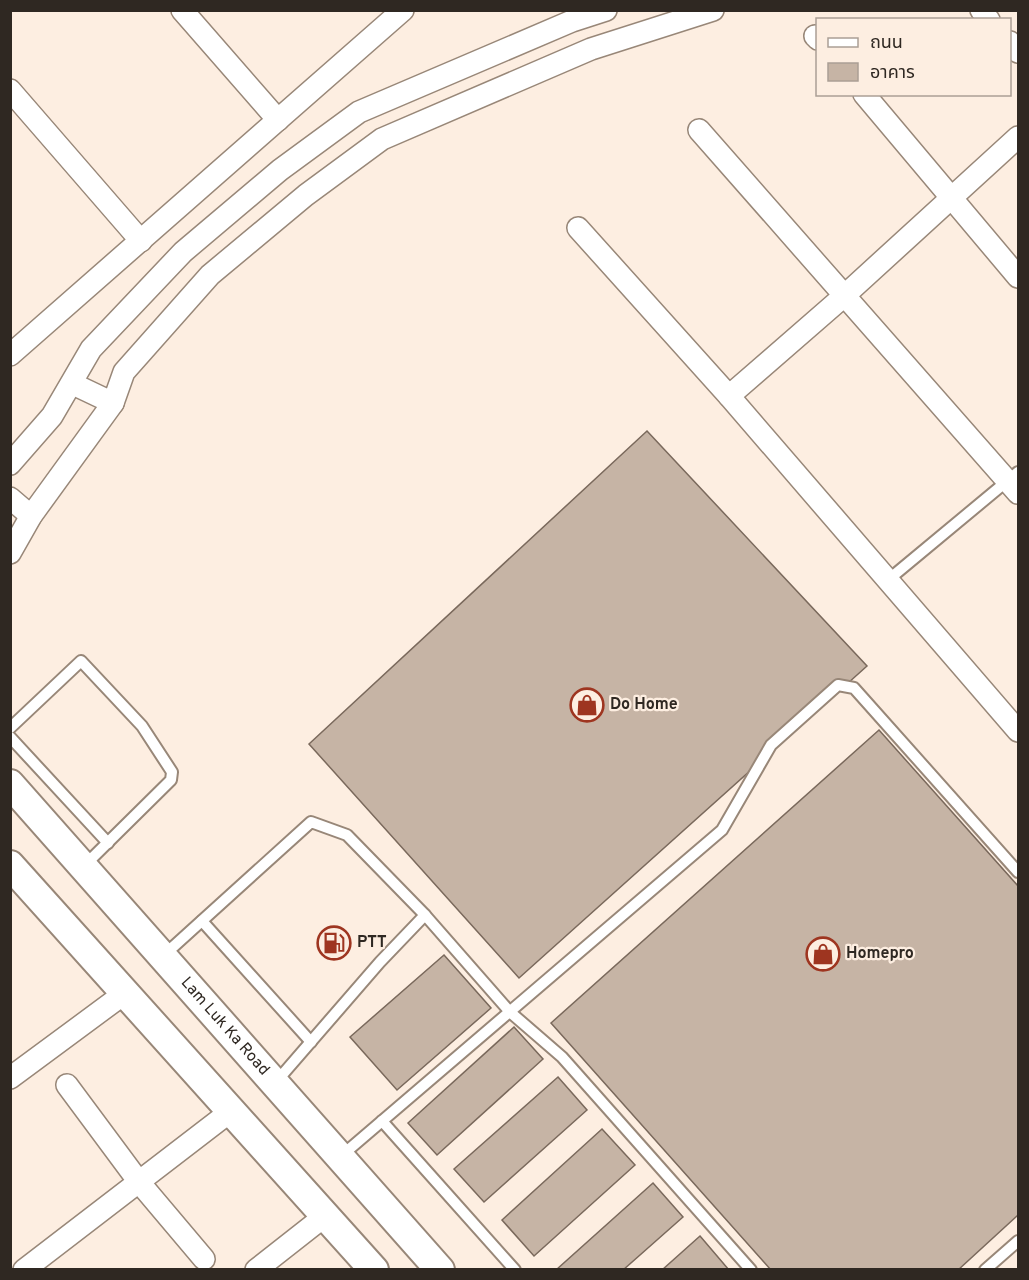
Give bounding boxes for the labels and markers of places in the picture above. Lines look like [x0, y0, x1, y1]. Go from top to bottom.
shop icon: Do Home [569, 687, 605, 723]
place label: Do Home [610, 695, 678, 715]
fuel station icon: PTT [316, 925, 352, 961]
place label: PTT [357, 933, 387, 953]
shop icon: Homepro [805, 936, 841, 972]
place label: Homepro [846, 944, 914, 964]

